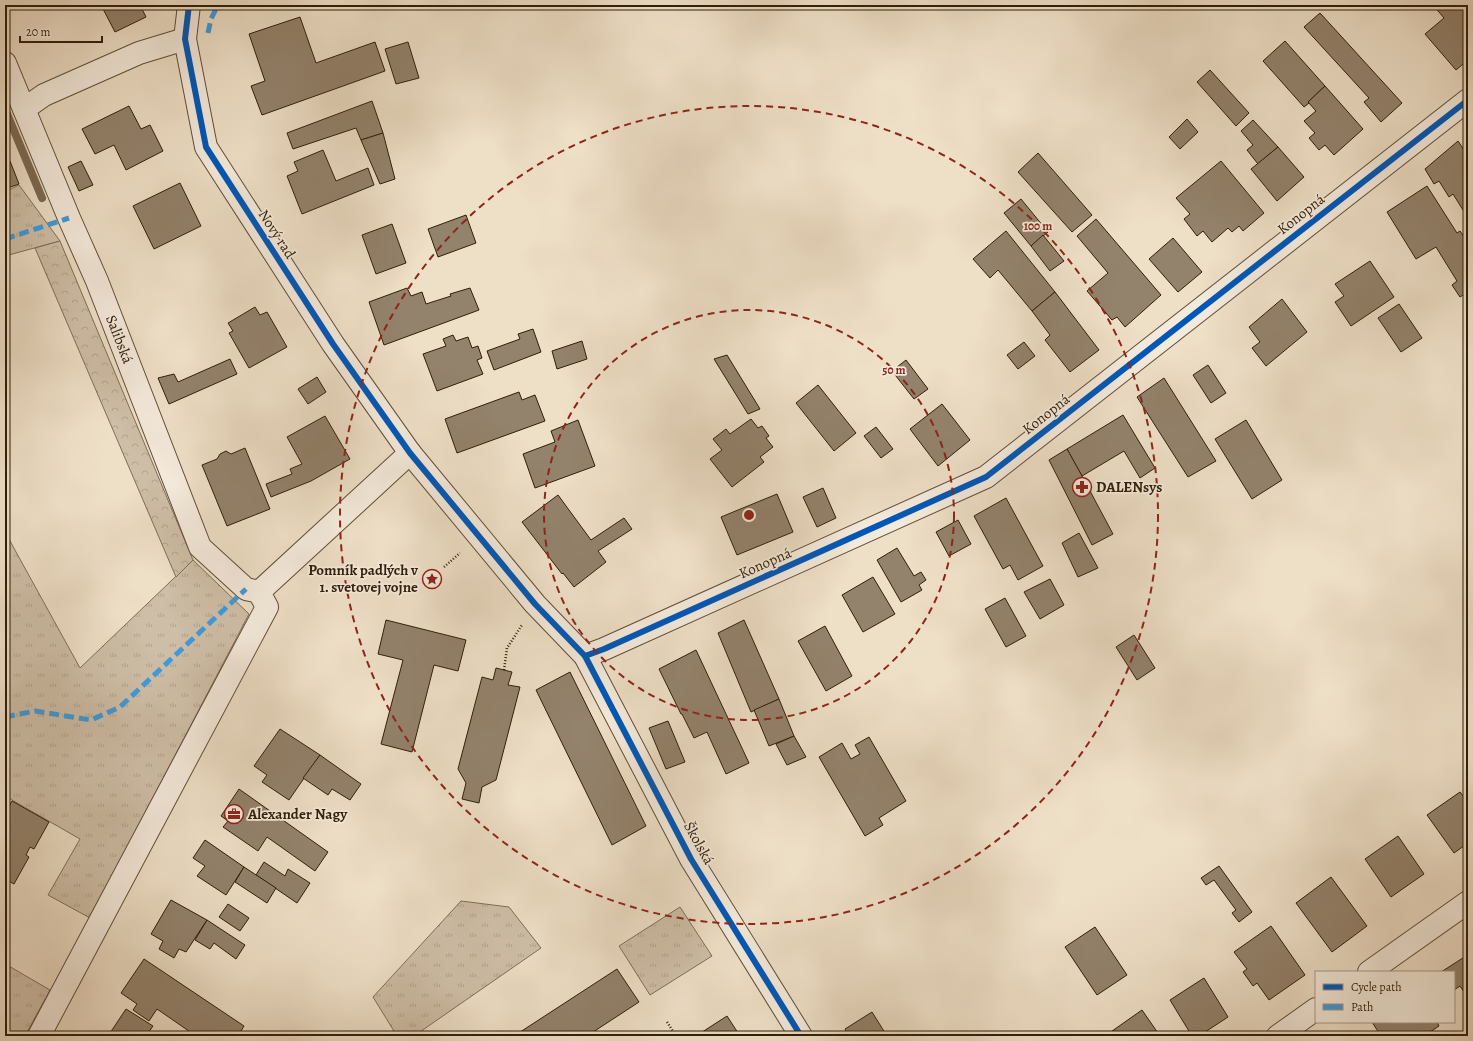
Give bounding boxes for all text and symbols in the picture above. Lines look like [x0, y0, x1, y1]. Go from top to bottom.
scale bar [20, 18, 102, 44]
text: 20 m [26, 24, 50, 40]
street label: Konopná [1273, 189, 1329, 239]
street label: Nový rad [254, 206, 301, 263]
text: 100 m [1024, 218, 1052, 234]
street label: Salibská [101, 312, 138, 366]
text: 50 m [882, 362, 906, 378]
street label: Konopná [1018, 389, 1074, 439]
pharmacy icon: DALENsys [1071, 476, 1093, 498]
place label: DALENsys [1096, 477, 1162, 497]
centre of rings [742, 508, 756, 522]
street label: Konopná [736, 543, 794, 583]
place label: Pomník padlých v 1. svetovej vojne [308, 560, 419, 597]
place icon: Pomník padlých v 1. svetovej vojne [421, 568, 443, 590]
office icon: Alexander Nagy [223, 803, 245, 825]
place label: Alexander Nagy [247, 804, 348, 824]
street label: Školská [679, 818, 719, 868]
legend [1315, 971, 1455, 1023]
text: Cycle path [1351, 979, 1402, 995]
text: Path [1351, 999, 1374, 1015]

